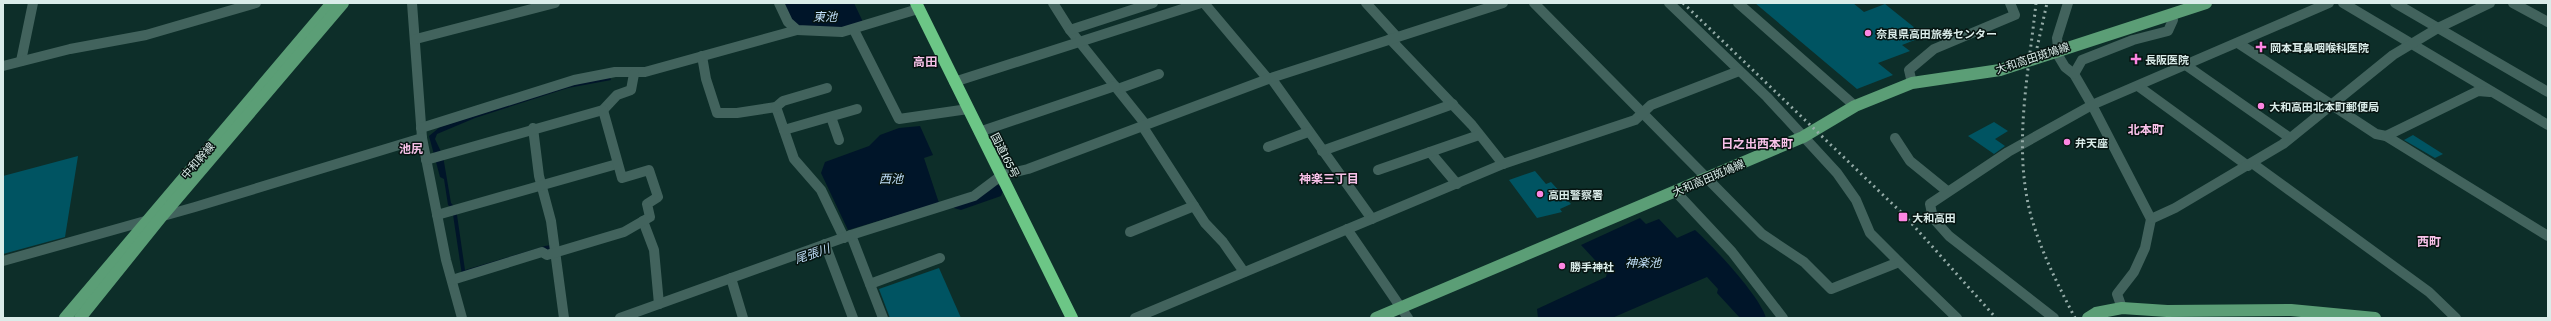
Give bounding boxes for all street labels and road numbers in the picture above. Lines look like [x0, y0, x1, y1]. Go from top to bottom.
street label: 大和高田斑鳩線 [1993, 37, 2071, 77]
street label: 国道165号 [988, 130, 1024, 180]
street label: 中和幹線 [177, 138, 217, 182]
street label: 大和高田斑鳩線 [1669, 155, 1747, 199]

